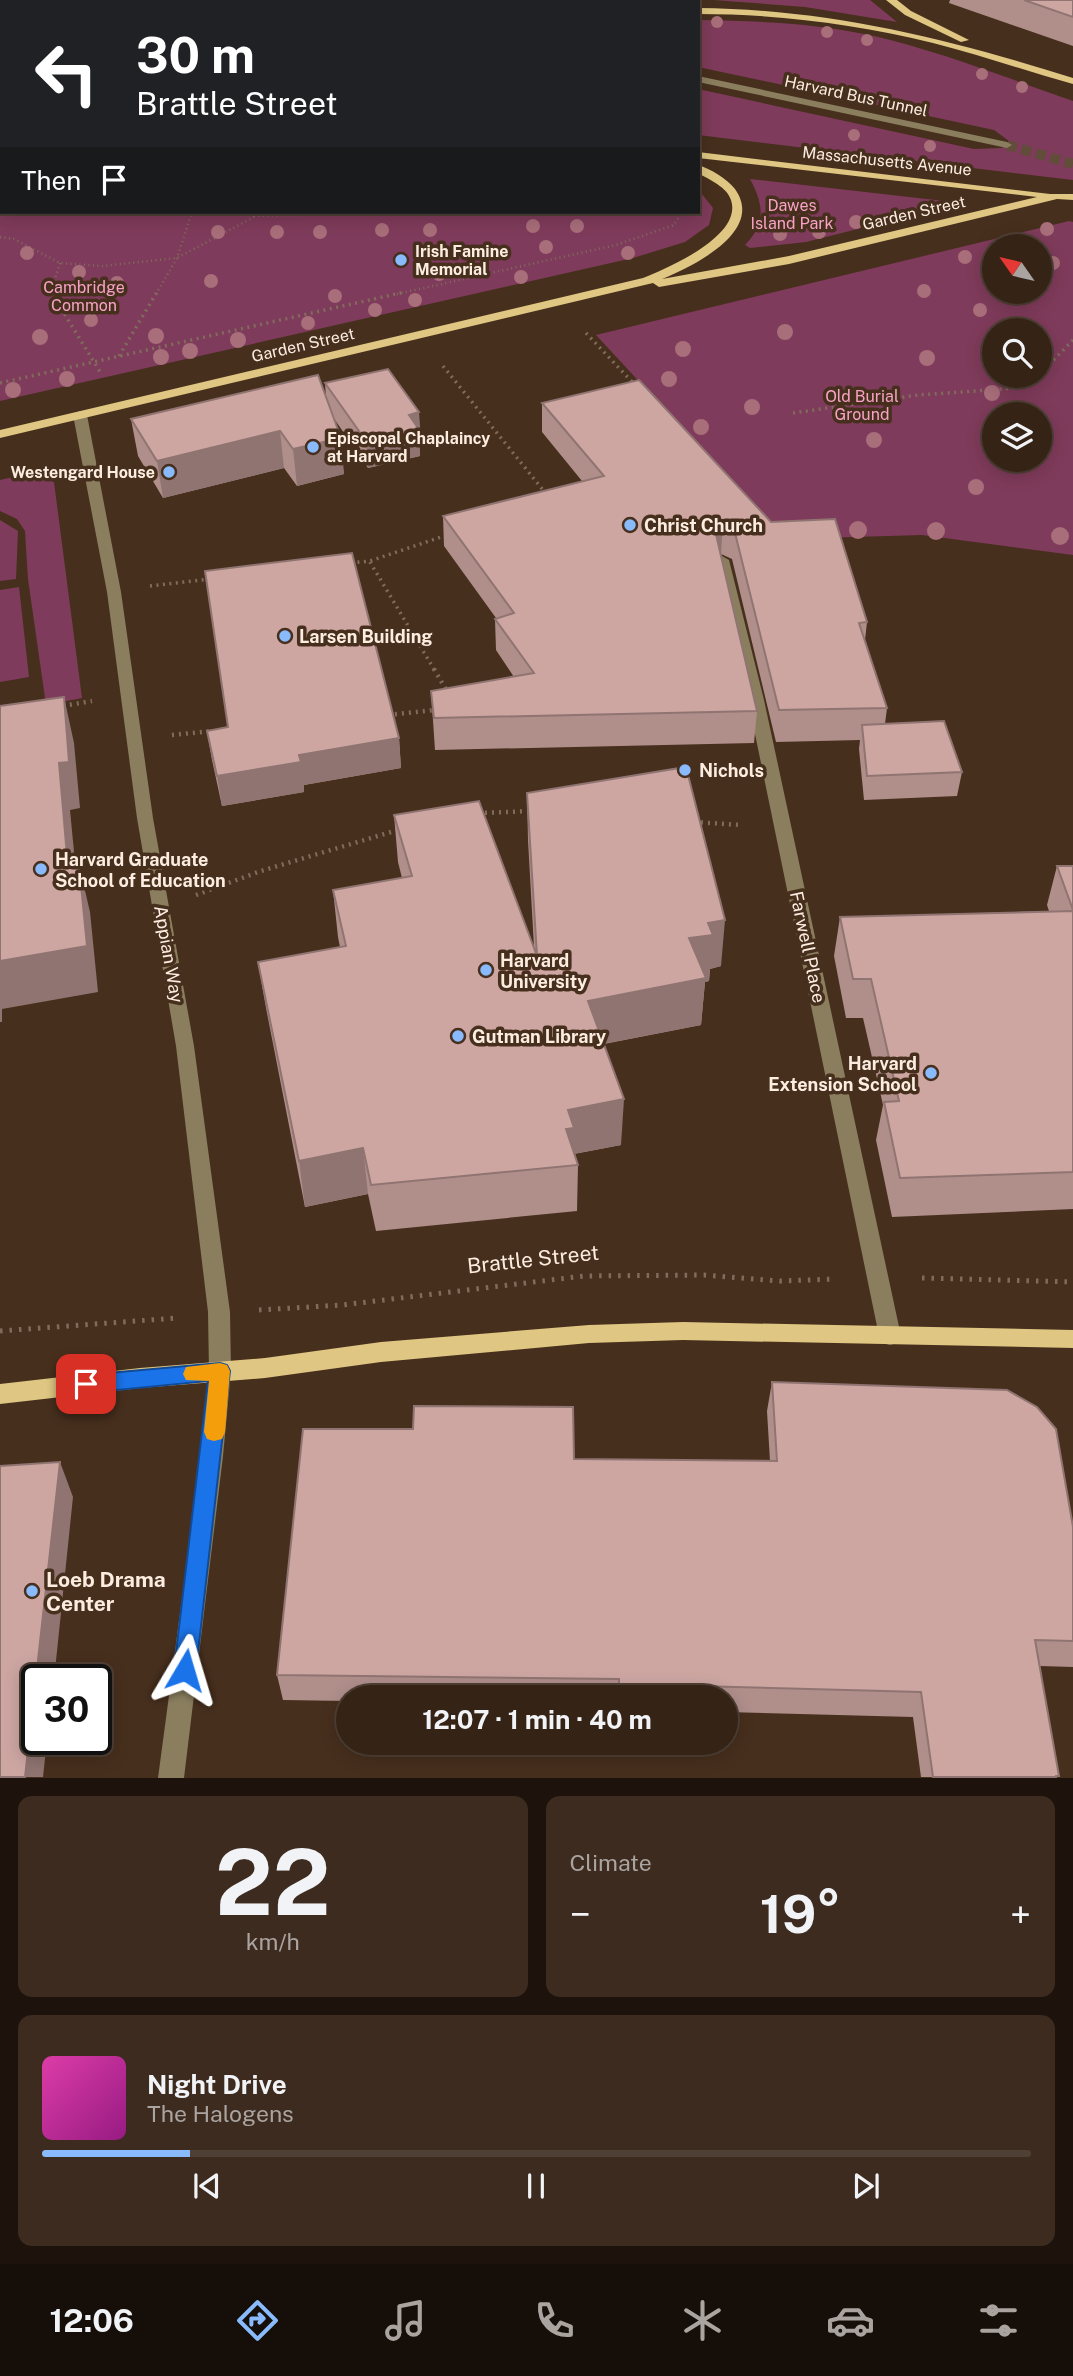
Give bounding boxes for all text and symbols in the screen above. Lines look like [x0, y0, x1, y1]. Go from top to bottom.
text: 30 m [136, 26, 255, 84]
icon: left [21, 28, 112, 119]
street label: Harvard Bus Tunnel [783, 72, 930, 121]
text: Brattle Street [136, 85, 338, 122]
street label: Massachusetts Avenue [801, 143, 973, 179]
icon: arrive [95, 161, 133, 199]
text: Then [21, 165, 81, 196]
street label: Garden Street [861, 192, 967, 234]
park label: Dawes Island Park [750, 196, 834, 233]
north arrow [982, 234, 1052, 304]
map controls [982, 234, 1052, 472]
place label: Irish Famine Memorial [415, 242, 508, 279]
marker: Irish Famine Memorial [393, 252, 409, 268]
park label: Cambridge Common [43, 278, 125, 315]
button: search [982, 318, 1052, 388]
street label: Garden Street [250, 324, 356, 366]
park label: Old Burial Ground [825, 387, 899, 424]
button: layers [982, 402, 1052, 472]
place label: Episcopal Chaplaincy at Harvard [327, 429, 490, 466]
marker: Episcopal Chaplaincy at Harvard [305, 439, 321, 455]
place label: Westengard House [10, 463, 155, 482]
marker: Westengard House [161, 464, 177, 480]
place label: Christ Church [644, 515, 763, 536]
marker: Christ Church [622, 517, 638, 533]
place label: Larsen Building [299, 626, 433, 647]
marker: Larsen Building [277, 628, 293, 644]
place label: Nichols [699, 760, 764, 781]
marker: Nichols [677, 762, 693, 778]
place label: Harvard Graduate School of Education [55, 849, 226, 891]
marker: Harvard Graduate School of Education [33, 861, 49, 877]
street label: Farwell Place [786, 889, 830, 1005]
street label: Appian Way [150, 904, 188, 1005]
place label: Harvard University [500, 950, 587, 992]
marker: Harvard University [478, 962, 494, 978]
place label: Gutman Library [472, 1026, 606, 1047]
marker: Gutman Library [450, 1028, 466, 1044]
place label: Harvard Extension School [768, 1053, 917, 1095]
marker: Harvard Extension School [923, 1065, 939, 1081]
street label: Brattle Street [466, 1240, 600, 1278]
pin [56, 1354, 116, 1414]
icon: arrive [67, 1365, 105, 1403]
place label: Loeb Drama Center [46, 1567, 166, 1616]
marker: Loeb Drama Center [24, 1583, 40, 1599]
position arrow [148, 1633, 222, 1707]
speed limit sign: 30 [21, 1664, 112, 1755]
text: 12:07 · 1 min · 40 m [422, 1704, 652, 1735]
text: 22 [215, 1829, 331, 1935]
text: Climate [570, 1849, 652, 1876]
text: 19° [760, 1884, 841, 1945]
text: − [570, 1892, 591, 1937]
text: + [1010, 1892, 1031, 1937]
text: km/h [246, 1928, 300, 1955]
text: Night Drive [147, 2069, 287, 2100]
text: The Halogens [147, 2100, 294, 2127]
icon: previous [188, 2167, 226, 2205]
icon: pause [517, 2167, 555, 2205]
icon: next [847, 2167, 885, 2205]
icon: directions [233, 2296, 282, 2345]
icon: music [381, 2296, 430, 2345]
icon: phone [530, 2296, 579, 2345]
icon: climate [678, 2296, 727, 2345]
icon: car [826, 2296, 875, 2345]
icon: filters [974, 2296, 1023, 2345]
text: 12:06 [50, 2302, 134, 2339]

